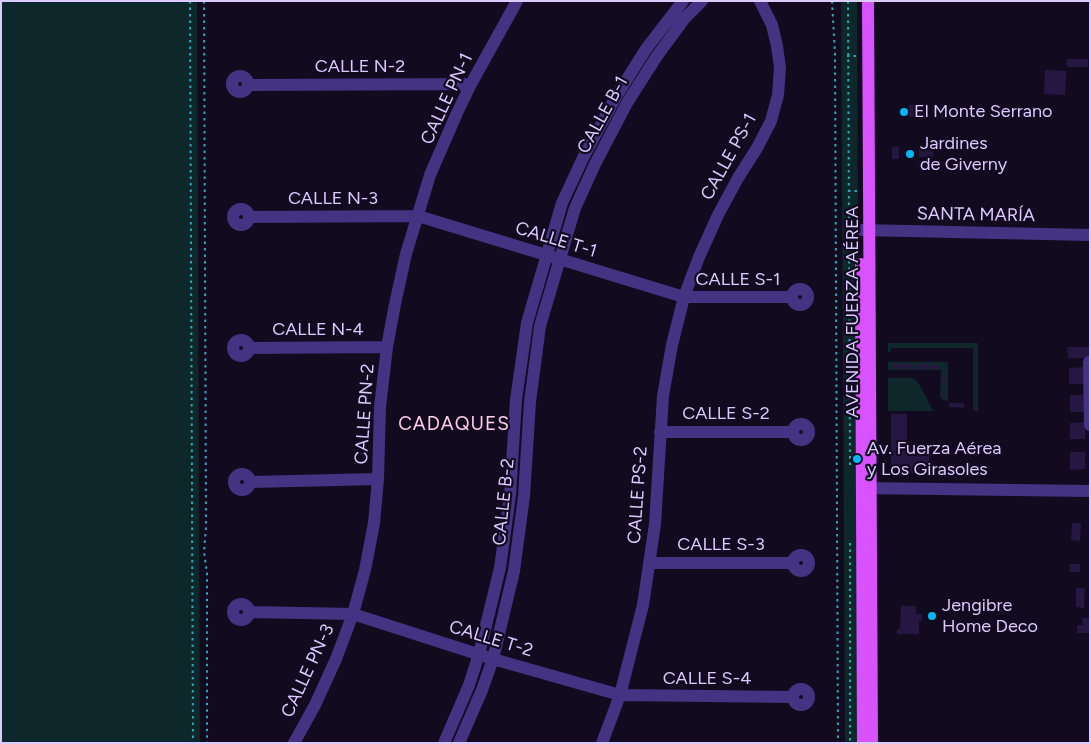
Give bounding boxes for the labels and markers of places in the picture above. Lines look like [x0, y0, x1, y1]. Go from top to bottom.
place label: El Monte Serrano [914, 101, 1053, 123]
marker: El Monte Serrano [898, 106, 910, 118]
place label: Jardines de Giverny [920, 133, 1007, 176]
marker: Jardines de Giverny [904, 148, 916, 160]
place label: Av. Fuerza Aérea y Los Girasoles [867, 438, 1002, 480]
marker: Av. Fuerza Aérea y Los Girasoles [851, 453, 863, 465]
place label: Jengibre Home Deco [942, 595, 1038, 638]
marker: Jengibre Home Deco [926, 610, 938, 622]

